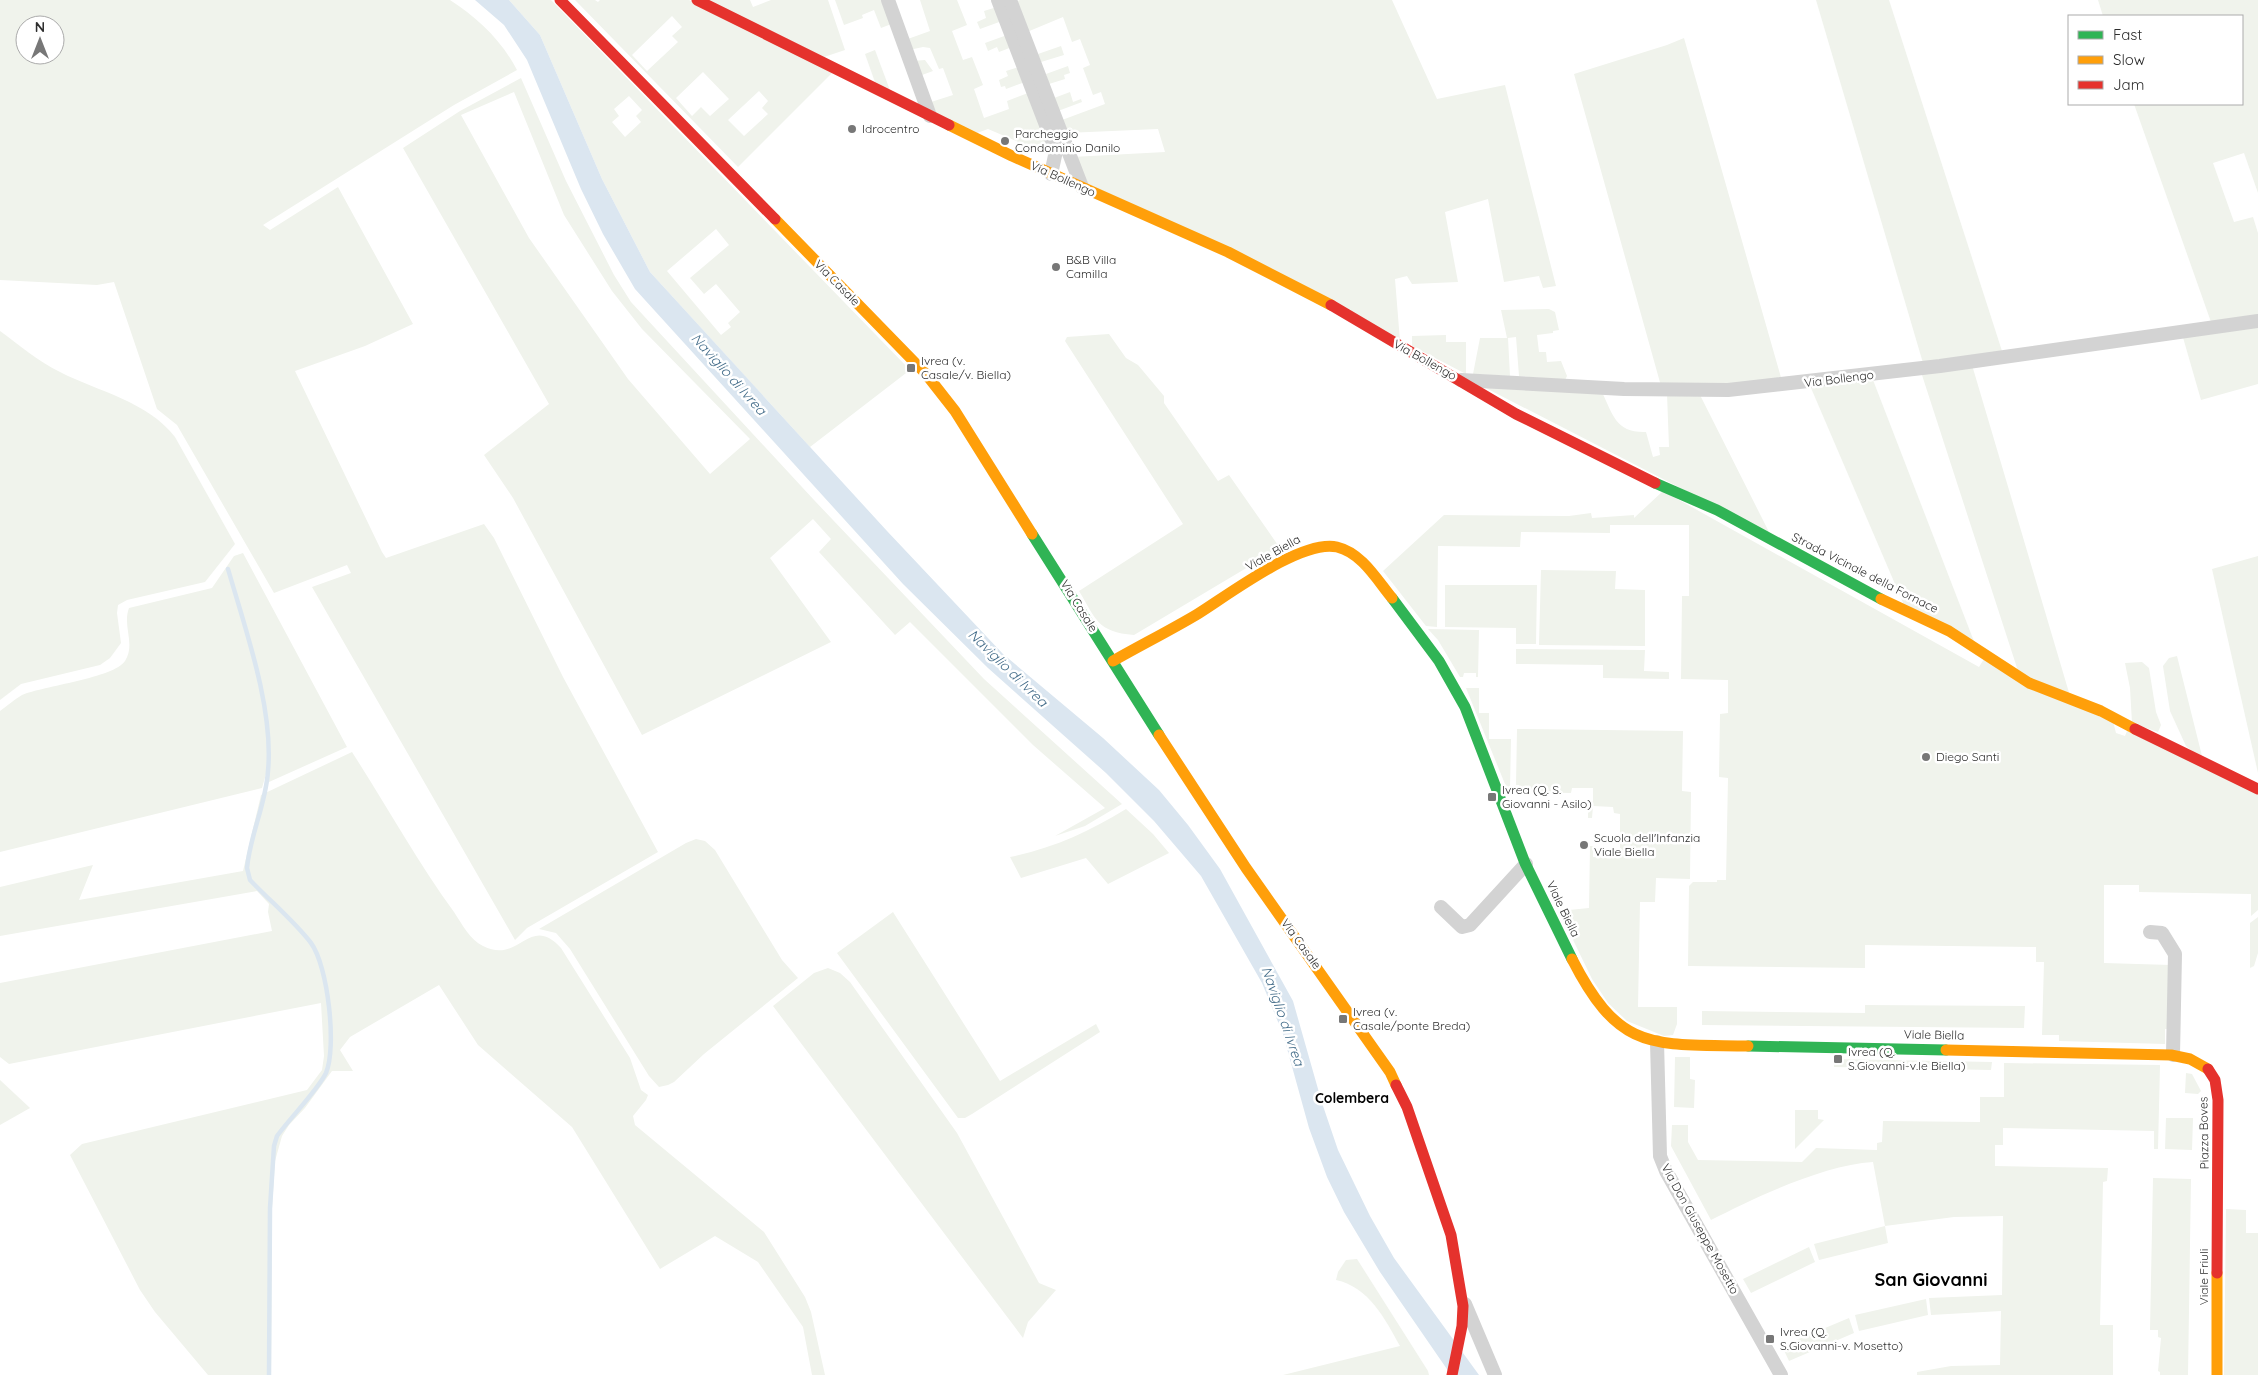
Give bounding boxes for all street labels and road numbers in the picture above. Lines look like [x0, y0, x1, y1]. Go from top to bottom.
street label: Via Bollengo [1028, 158, 1098, 200]
street label: Via Casale [811, 257, 864, 309]
street label: Via Bollengo [1391, 336, 1459, 383]
street label: Via Bollengo [1803, 367, 1874, 390]
street label: Strada Vicinale della Fornace [1789, 529, 1941, 616]
street label: Viale Biella [1243, 531, 1303, 574]
street label: Via Casale [1058, 577, 1101, 635]
street label: Viale Biella [1543, 878, 1583, 939]
street label: Via Casale [1278, 916, 1325, 972]
street label: Viale Biella [1904, 1026, 1964, 1043]
street label: Piazza Boves [2195, 1096, 2212, 1170]
street label: Via Don Giuseppe Mosetto [1658, 1161, 1743, 1297]
street label: Viale Friuli [2196, 1249, 2211, 1305]

